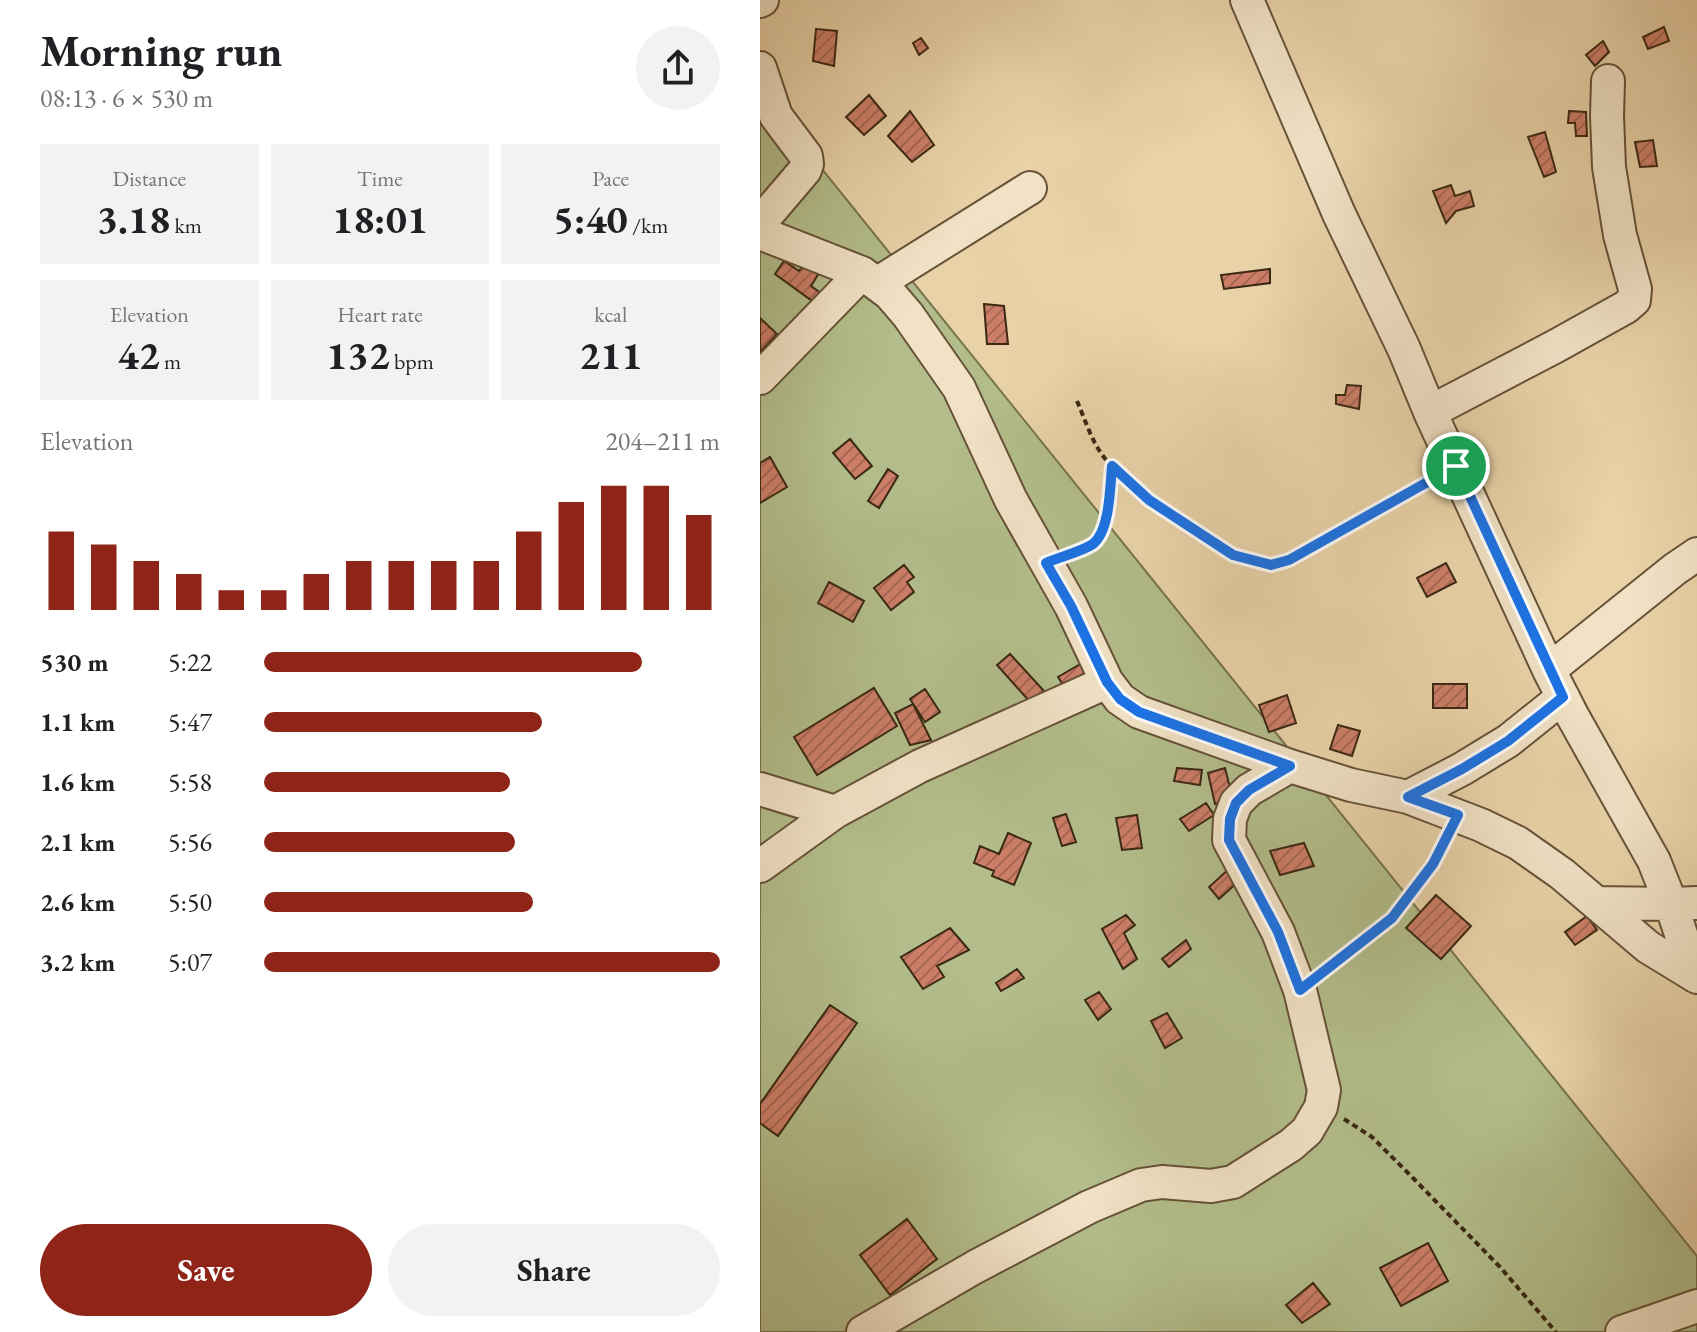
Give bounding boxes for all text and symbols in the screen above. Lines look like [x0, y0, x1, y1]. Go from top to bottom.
text: Morning run [40, 22, 282, 79]
button: share [636, 26, 720, 110]
text: 08:13 · 6 × 530 m [40, 81, 213, 115]
text: Distance [113, 164, 186, 193]
text: Time [357, 164, 403, 193]
text: Pace [592, 164, 629, 193]
text: 3.18 [97, 193, 170, 245]
text: 18:01 [332, 193, 428, 245]
text: 5:40 [553, 193, 628, 245]
text: km [170, 211, 202, 240]
text: /km [628, 211, 668, 240]
text: Elevation [110, 300, 189, 329]
text: Heart rate [337, 300, 423, 329]
text: kcal [594, 300, 627, 329]
text: 42 [117, 329, 160, 381]
text: 132 [326, 329, 390, 381]
text: 211 [579, 329, 642, 381]
text: m [160, 347, 181, 376]
text: bpm [390, 347, 434, 376]
text: Elevation [40, 424, 134, 458]
text: 204–211 m [605, 424, 720, 458]
pin [1422, 432, 1490, 500]
icon: arrive [1434, 444, 1478, 488]
text: 530 m [40, 645, 108, 679]
text: 5:22 [168, 645, 212, 679]
text: 1.1 km [40, 705, 115, 739]
text: 5:47 [168, 705, 212, 739]
text: 1.6 km [40, 765, 115, 799]
text: 5:58 [168, 765, 212, 799]
text: 2.1 km [40, 825, 115, 859]
text: 5:56 [168, 825, 212, 859]
text: 2.6 km [40, 885, 115, 919]
text: 5:50 [168, 885, 212, 919]
text: 3.2 km [40, 945, 115, 979]
text: 5:07 [168, 945, 212, 979]
button: Save [40, 1224, 372, 1316]
button: Share [388, 1224, 720, 1316]

